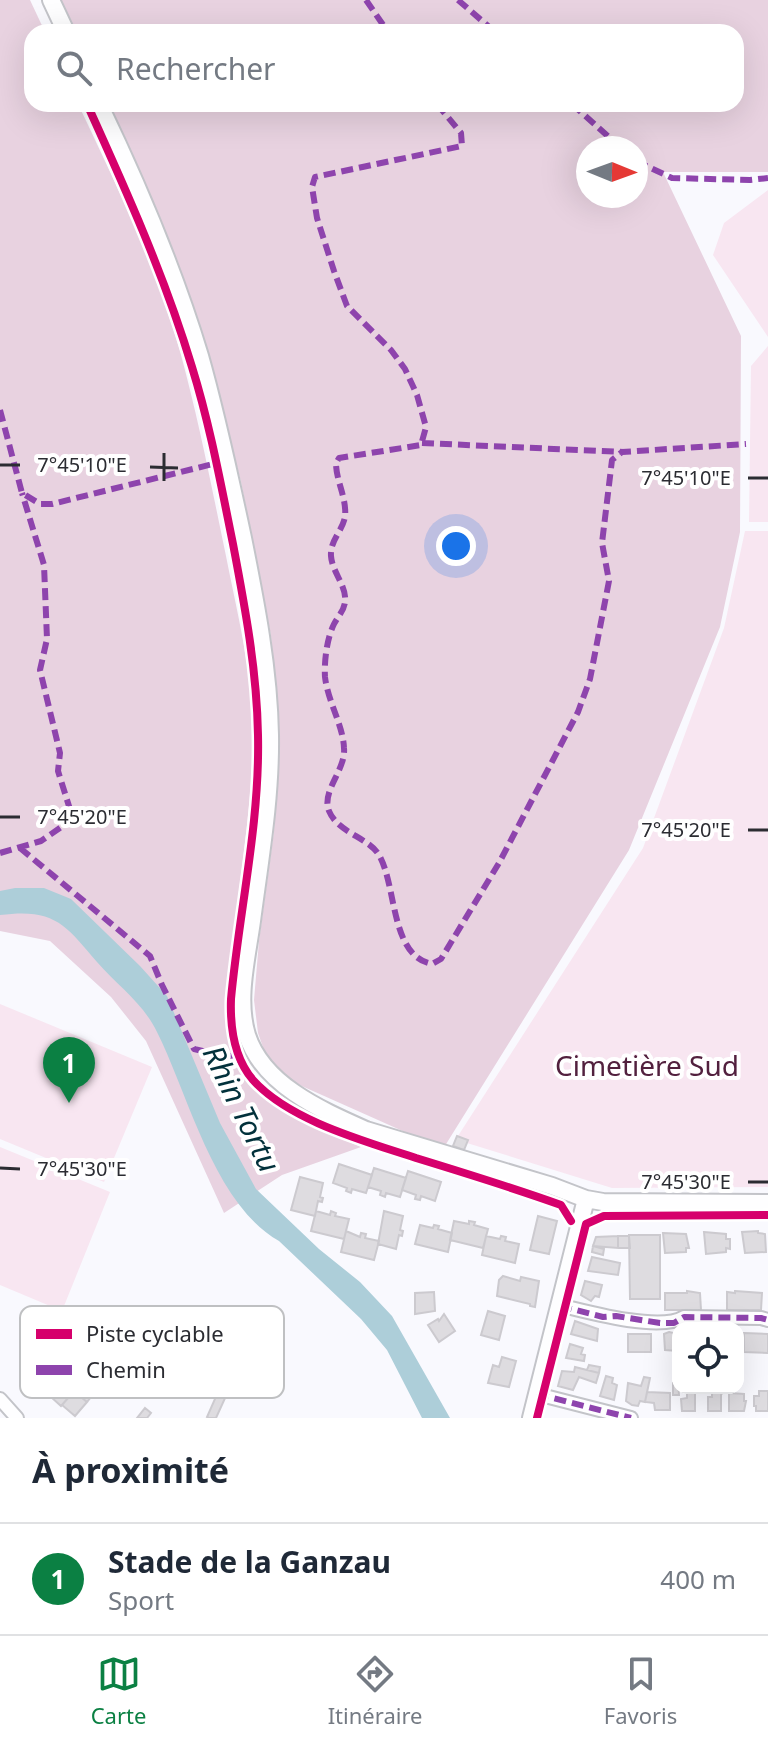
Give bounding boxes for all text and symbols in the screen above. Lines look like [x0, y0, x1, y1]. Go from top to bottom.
search box [24, 24, 744, 112]
icon: search [52, 46, 96, 90]
text: Rechercher [116, 48, 275, 89]
north arrow [576, 136, 648, 208]
text: 7°45'10"E [37, 451, 127, 478]
text: 7°45'10"E [641, 464, 731, 491]
your location [436, 526, 476, 566]
text: 7°45'20"E [37, 803, 127, 830]
text: 7°45'20"E [641, 816, 731, 843]
pin: 1 [43, 1037, 95, 1103]
water label: Rhin Tortu [194, 1038, 291, 1179]
park label: Cimetière Sud [555, 1046, 739, 1084]
text: 7°45'30"E [37, 1155, 127, 1182]
text: 7°45'30"E [641, 1168, 731, 1195]
legend [20, 1306, 284, 1398]
text: Piste cyclable [86, 1318, 224, 1348]
map controls [672, 1322, 744, 1394]
button: locate [672, 1322, 744, 1394]
text: Chemin [86, 1354, 166, 1384]
text: À proximité [32, 1447, 229, 1493]
text: Stade de la Ganzau [108, 1541, 391, 1582]
text: 1 [51, 1561, 65, 1597]
text: 400 m [660, 1561, 736, 1597]
text: Sport [108, 1582, 174, 1618]
tab: Carte [91, 1652, 146, 1730]
tab: Itinéraire [328, 1652, 422, 1730]
tab: Favoris [604, 1652, 677, 1730]

